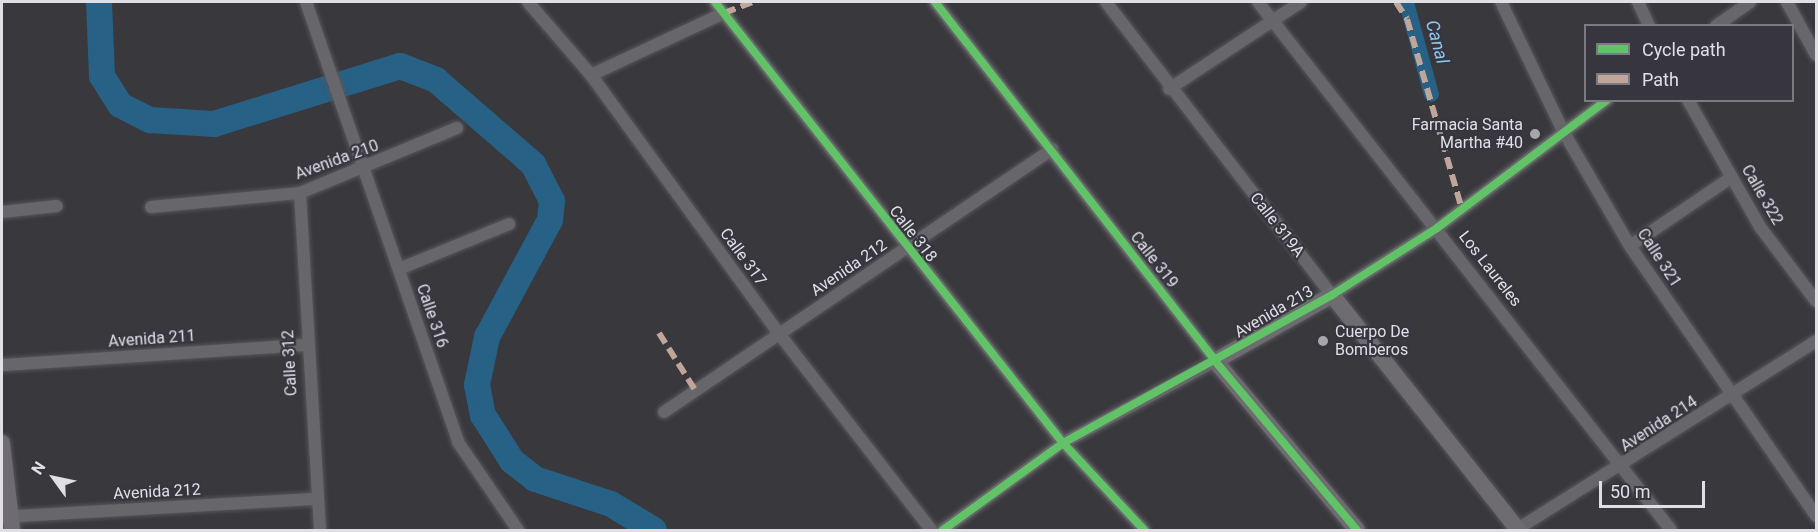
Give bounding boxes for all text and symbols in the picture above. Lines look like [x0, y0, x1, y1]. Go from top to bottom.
water label: Canal [1421, 18, 1453, 66]
legend [1584, 24, 1794, 102]
text: Cycle path [1642, 39, 1726, 60]
text: Path [1642, 69, 1679, 90]
place label: Farmacia Santa Martha #40 [1412, 115, 1523, 153]
marker: Farmacia Santa Martha #40 [1528, 127, 1542, 141]
street label: Avenida 210 [293, 136, 381, 184]
street label: Calle 322 [1737, 161, 1787, 229]
street label: Calle 319A [1246, 189, 1308, 261]
street label: Calle 318 [885, 202, 941, 266]
street label: Calle 317 [716, 225, 770, 289]
street label: Calle 321 [1633, 225, 1685, 291]
street label: Los Laureles [1455, 227, 1525, 311]
street label: Calle 319 [1126, 228, 1182, 292]
street label: Avenida 212 [807, 236, 891, 300]
street label: Calle 316 [412, 282, 452, 350]
street label: Avenida 213 [1231, 282, 1317, 342]
place label: Cuerpo De Bomberos [1335, 322, 1409, 360]
street label: Avenida 211 [108, 326, 196, 352]
street label: Calle 312 [279, 329, 301, 397]
marker: Cuerpo De Bomberos [1316, 334, 1330, 348]
street label: Avenida 214 [1617, 392, 1701, 456]
north arrow [24, 448, 84, 508]
text: N [27, 458, 50, 478]
scale bar [1602, 469, 1708, 507]
street label: Avenida 212 [113, 480, 201, 504]
text: 50 m [1610, 481, 1650, 502]

